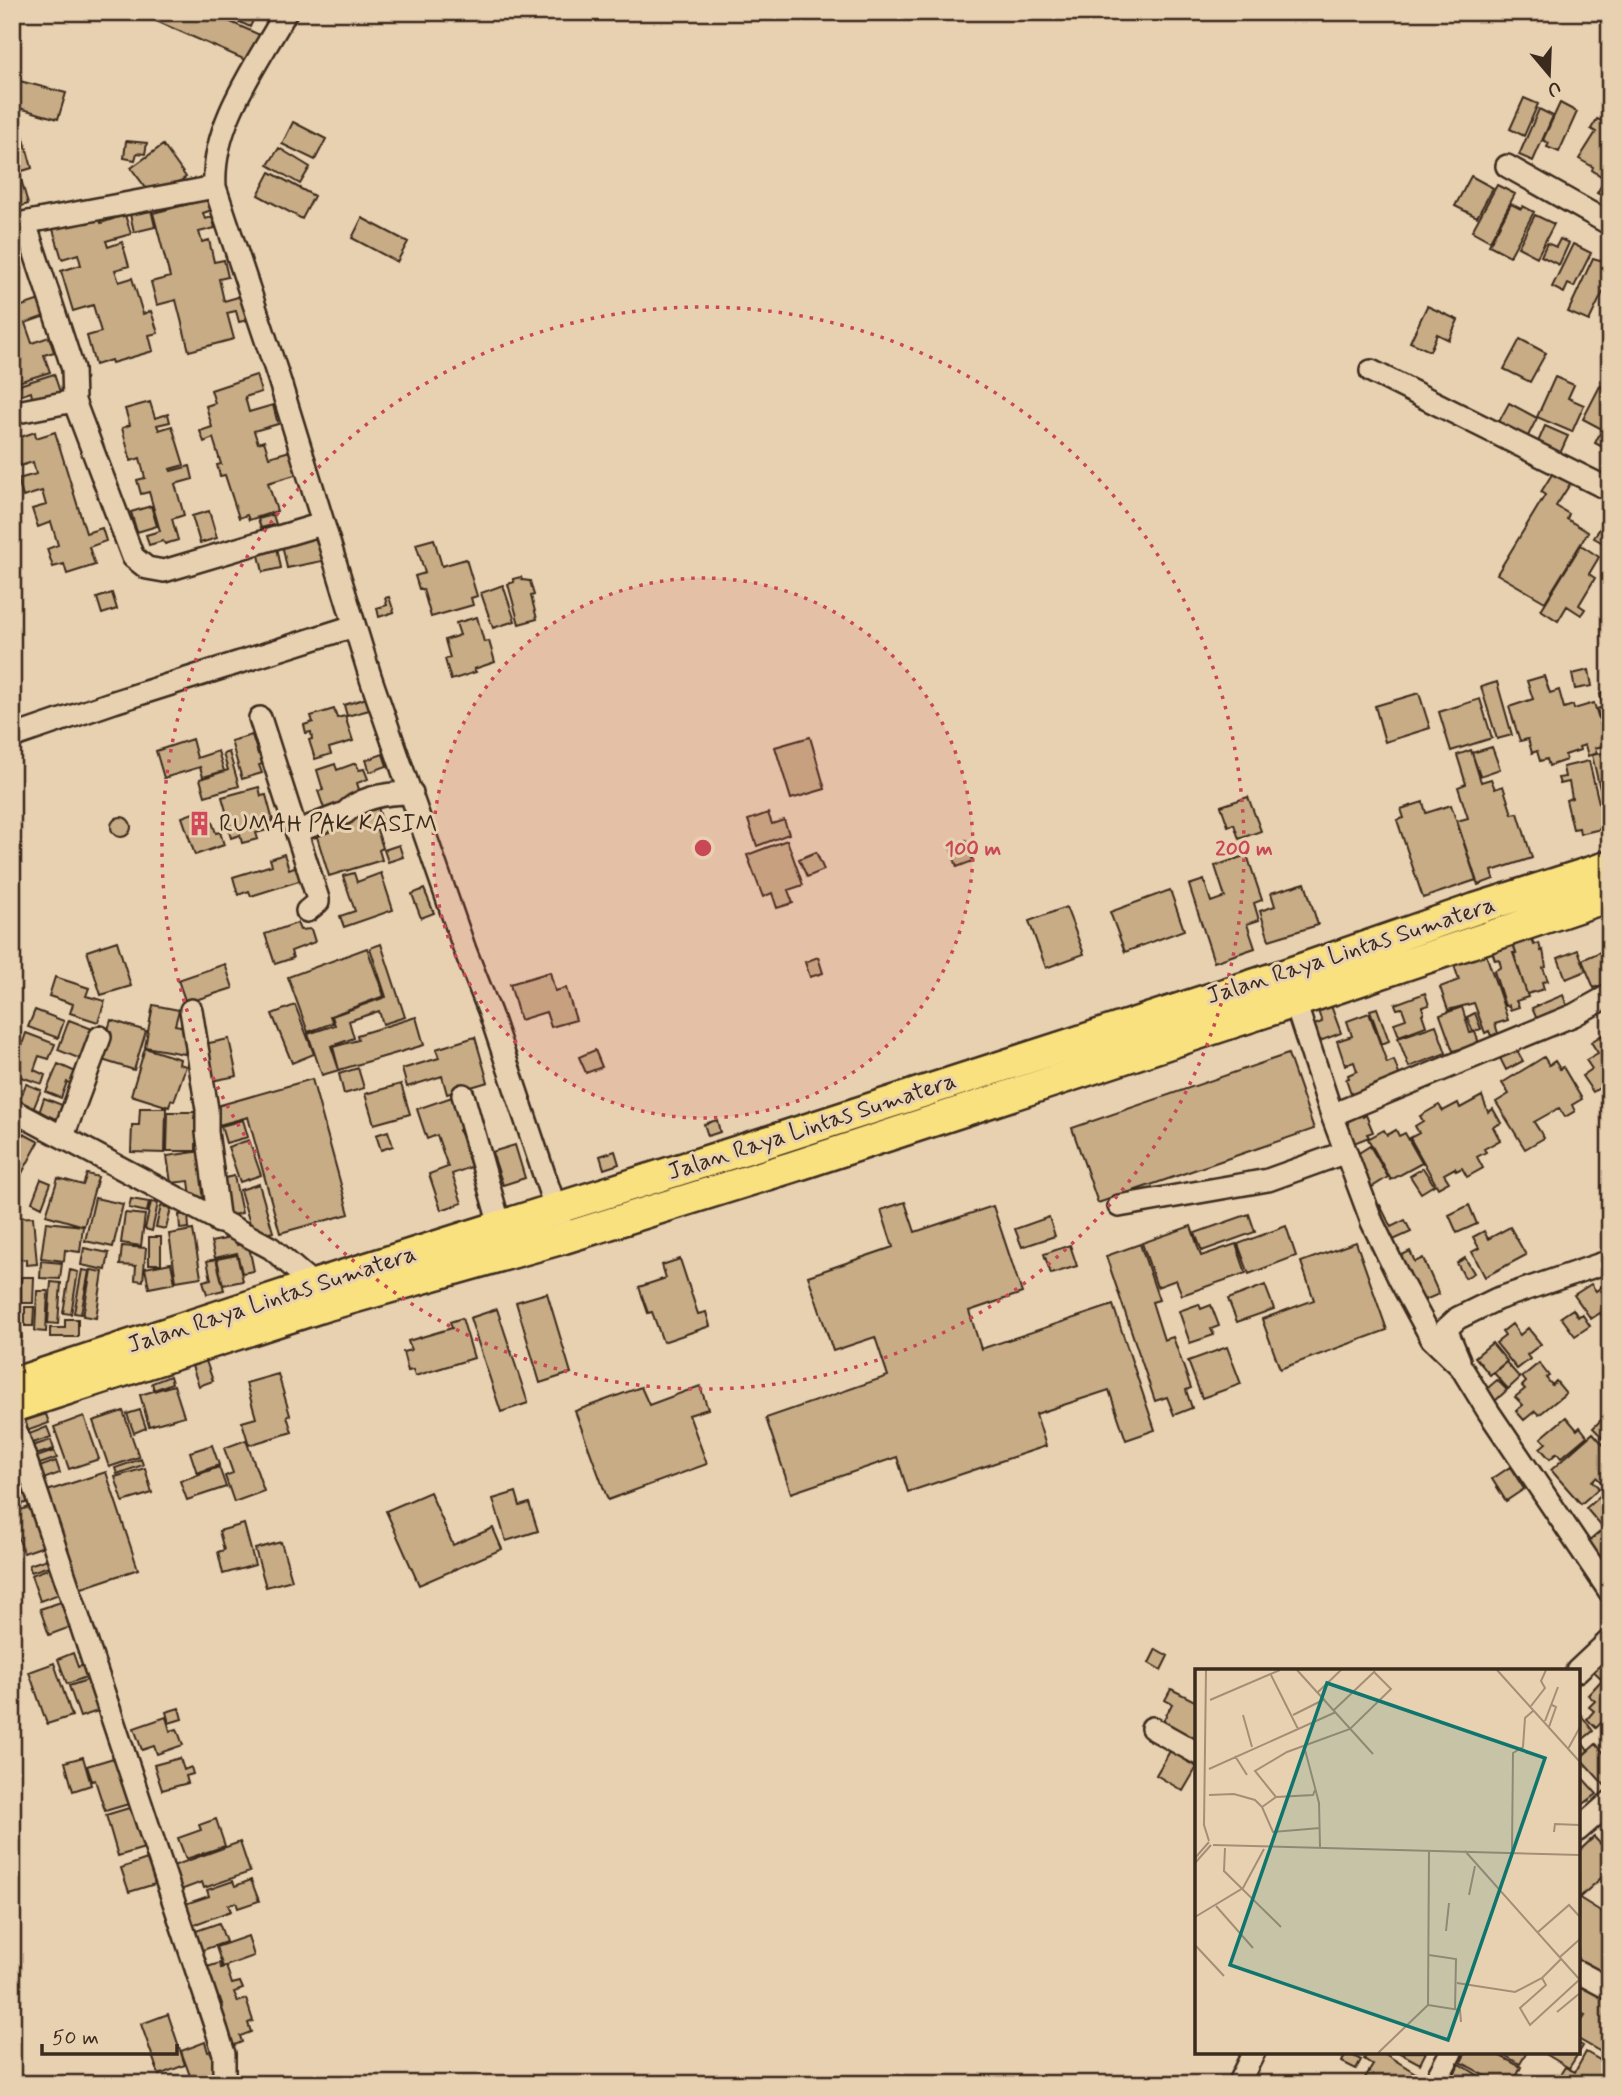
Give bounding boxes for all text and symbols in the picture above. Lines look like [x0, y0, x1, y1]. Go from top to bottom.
north arrow [1514, 38, 1584, 108]
text: U [1544, 75, 1564, 102]
place label: RUMAH PAK KASIM [219, 809, 438, 840]
building icon: RUMAH PAK KASIM [185, 810, 213, 838]
text: 100 m [945, 835, 1001, 863]
text: 200 m [1215, 835, 1273, 863]
centre of rings [691, 836, 715, 860]
street label: Jalan Raya Lintas Sumatera [1203, 890, 1499, 1012]
street label: Jalan Raya Lintas Sumatera [664, 1066, 960, 1188]
street label: Jalan Raya Lintas Sumatera [124, 1239, 420, 1361]
inset map [1195, 1669, 1580, 2054]
scale bar [42, 2012, 177, 2056]
text: 50 m [52, 2024, 99, 2052]

